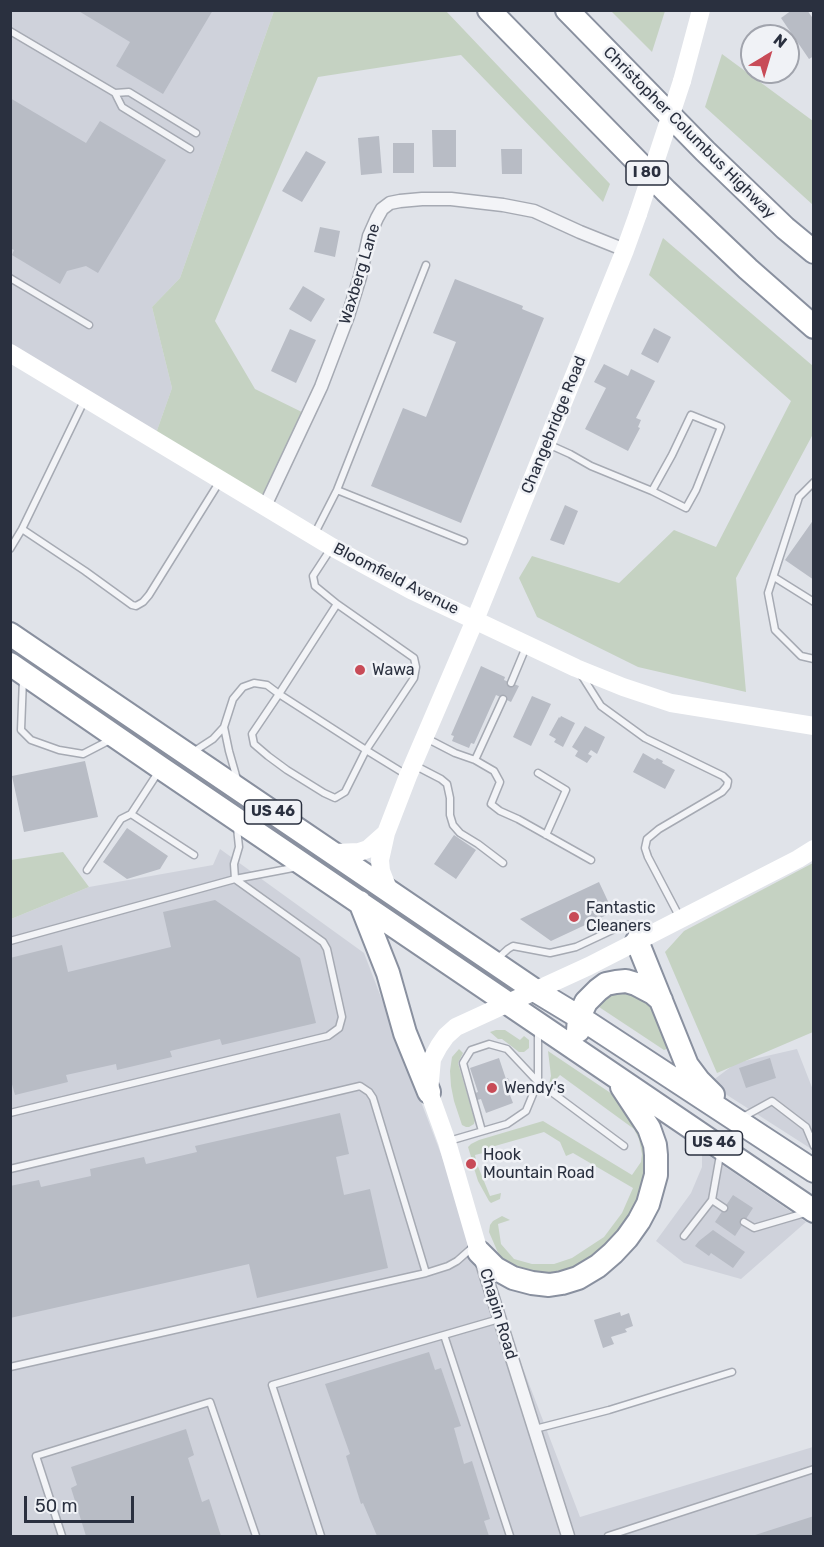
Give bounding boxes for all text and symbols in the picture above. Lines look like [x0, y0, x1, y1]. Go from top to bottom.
north arrow [740, 24, 800, 84]
text: N [770, 30, 791, 52]
street label: Christopher Columbus Highway [599, 43, 779, 223]
road number: I 80 [626, 161, 668, 185]
street label: Waxberg Lane [336, 221, 384, 327]
street label: Changebridge Road [518, 353, 590, 497]
street label: Bloomfield Avenue [330, 539, 462, 619]
place label: Wawa [372, 660, 415, 680]
marker: Wawa [353, 663, 367, 677]
road number: US 46 [244, 800, 302, 824]
place label: Fantastic Cleaners [586, 898, 655, 936]
marker: Fantastic Cleaners [567, 910, 581, 924]
place label: Wendy's [504, 1078, 565, 1098]
marker: Wendy's [485, 1081, 499, 1095]
road number: US 46 [686, 1131, 742, 1155]
place label: Hook Mountain Road [483, 1145, 595, 1183]
marker: Hook Mountain Road [464, 1157, 478, 1171]
street label: Chapin Road [475, 1266, 521, 1362]
scale bar [27, 1484, 136, 1522]
text: 50 m [35, 1495, 78, 1517]

